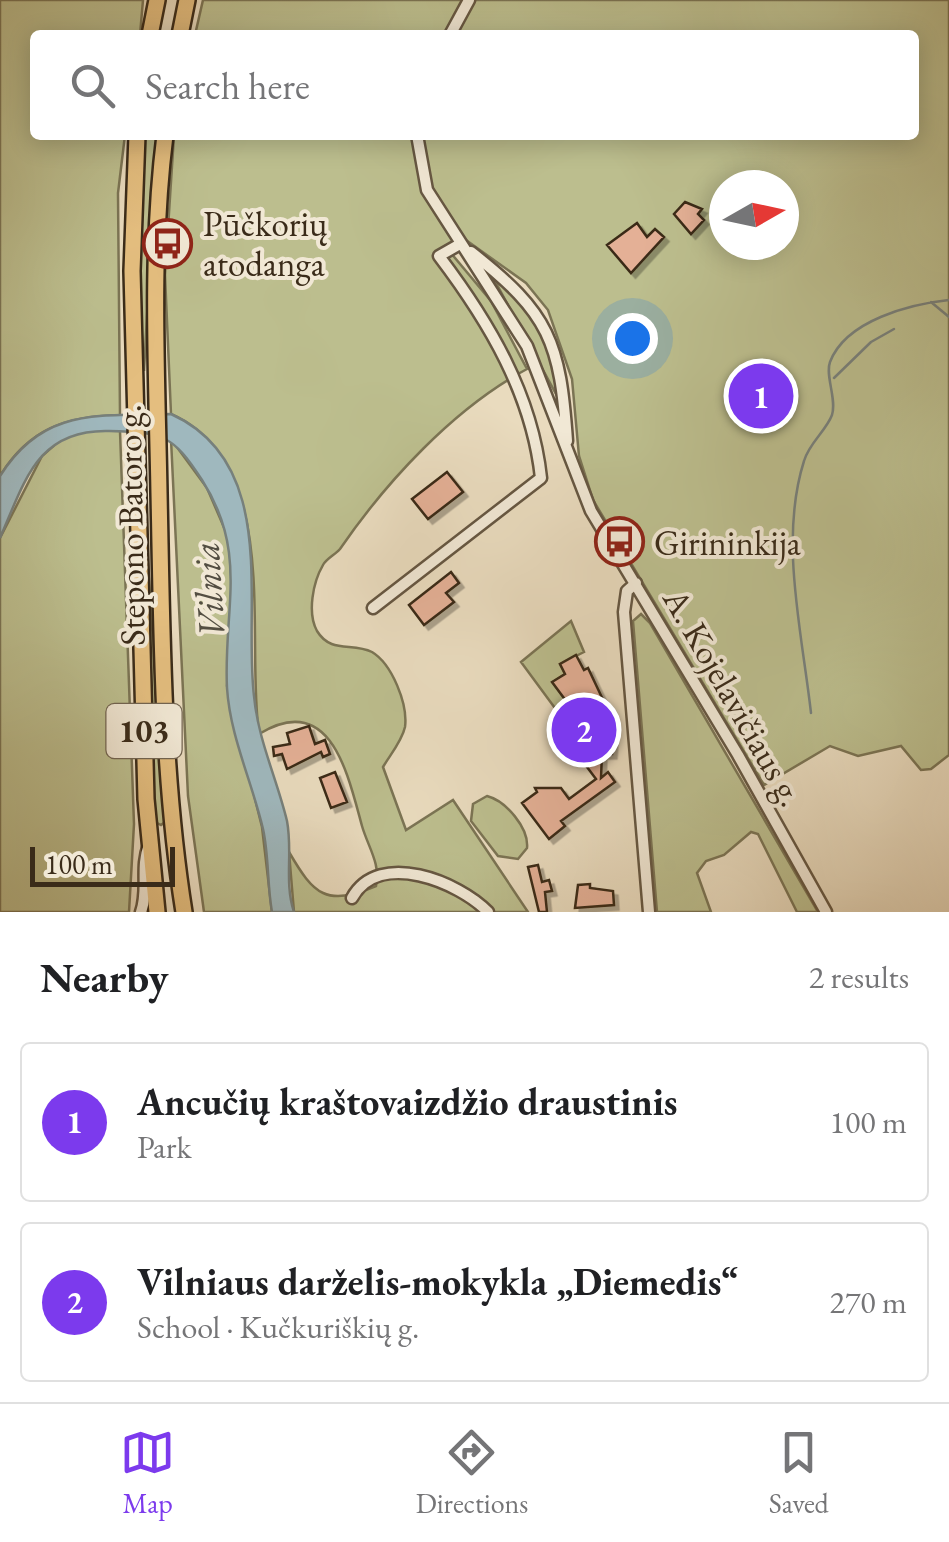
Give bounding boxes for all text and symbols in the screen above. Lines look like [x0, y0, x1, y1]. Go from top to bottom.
search box [30, 30, 919, 140]
icon: search [65, 58, 120, 113]
text: Search here [145, 61, 310, 110]
north arrow [709, 170, 799, 260]
place label: Pūčkorių atodanga [203, 201, 328, 286]
bus stop icon: Pūčkorių atodanga [142, 217, 194, 269]
your location [607, 313, 658, 364]
pin: 1 [728, 358, 794, 434]
street label: Stepono Batoro g. [105, 404, 155, 646]
bus stop icon: Girininkija [593, 516, 645, 568]
place label: Girininkija [654, 520, 801, 565]
water label: Vilnia [180, 540, 236, 640]
street label: A. Kojelavičiaus g. [653, 579, 815, 814]
pin: 2 [552, 692, 616, 768]
road number: 103 [106, 704, 182, 758]
scale bar [30, 842, 175, 886]
text: 100 m [45, 846, 113, 882]
text: Nearby [40, 950, 169, 1005]
text: 2 results [809, 956, 909, 998]
text: Ancučių kraštovaizdžio draustinis [137, 1077, 678, 1126]
text: 1 [66, 1101, 83, 1143]
text: 100 m [830, 1101, 907, 1143]
text: Park [137, 1126, 192, 1168]
text: Vilniaus darželis-mokykla „Diemedis“ [137, 1257, 738, 1306]
text: 2 [66, 1281, 83, 1323]
text: 270 m [830, 1281, 907, 1323]
text: School · Kučkuriškių g. [137, 1306, 419, 1348]
tab: Map [120, 1425, 175, 1521]
tab: Directions [416, 1425, 528, 1521]
tab: Saved [769, 1425, 829, 1521]

